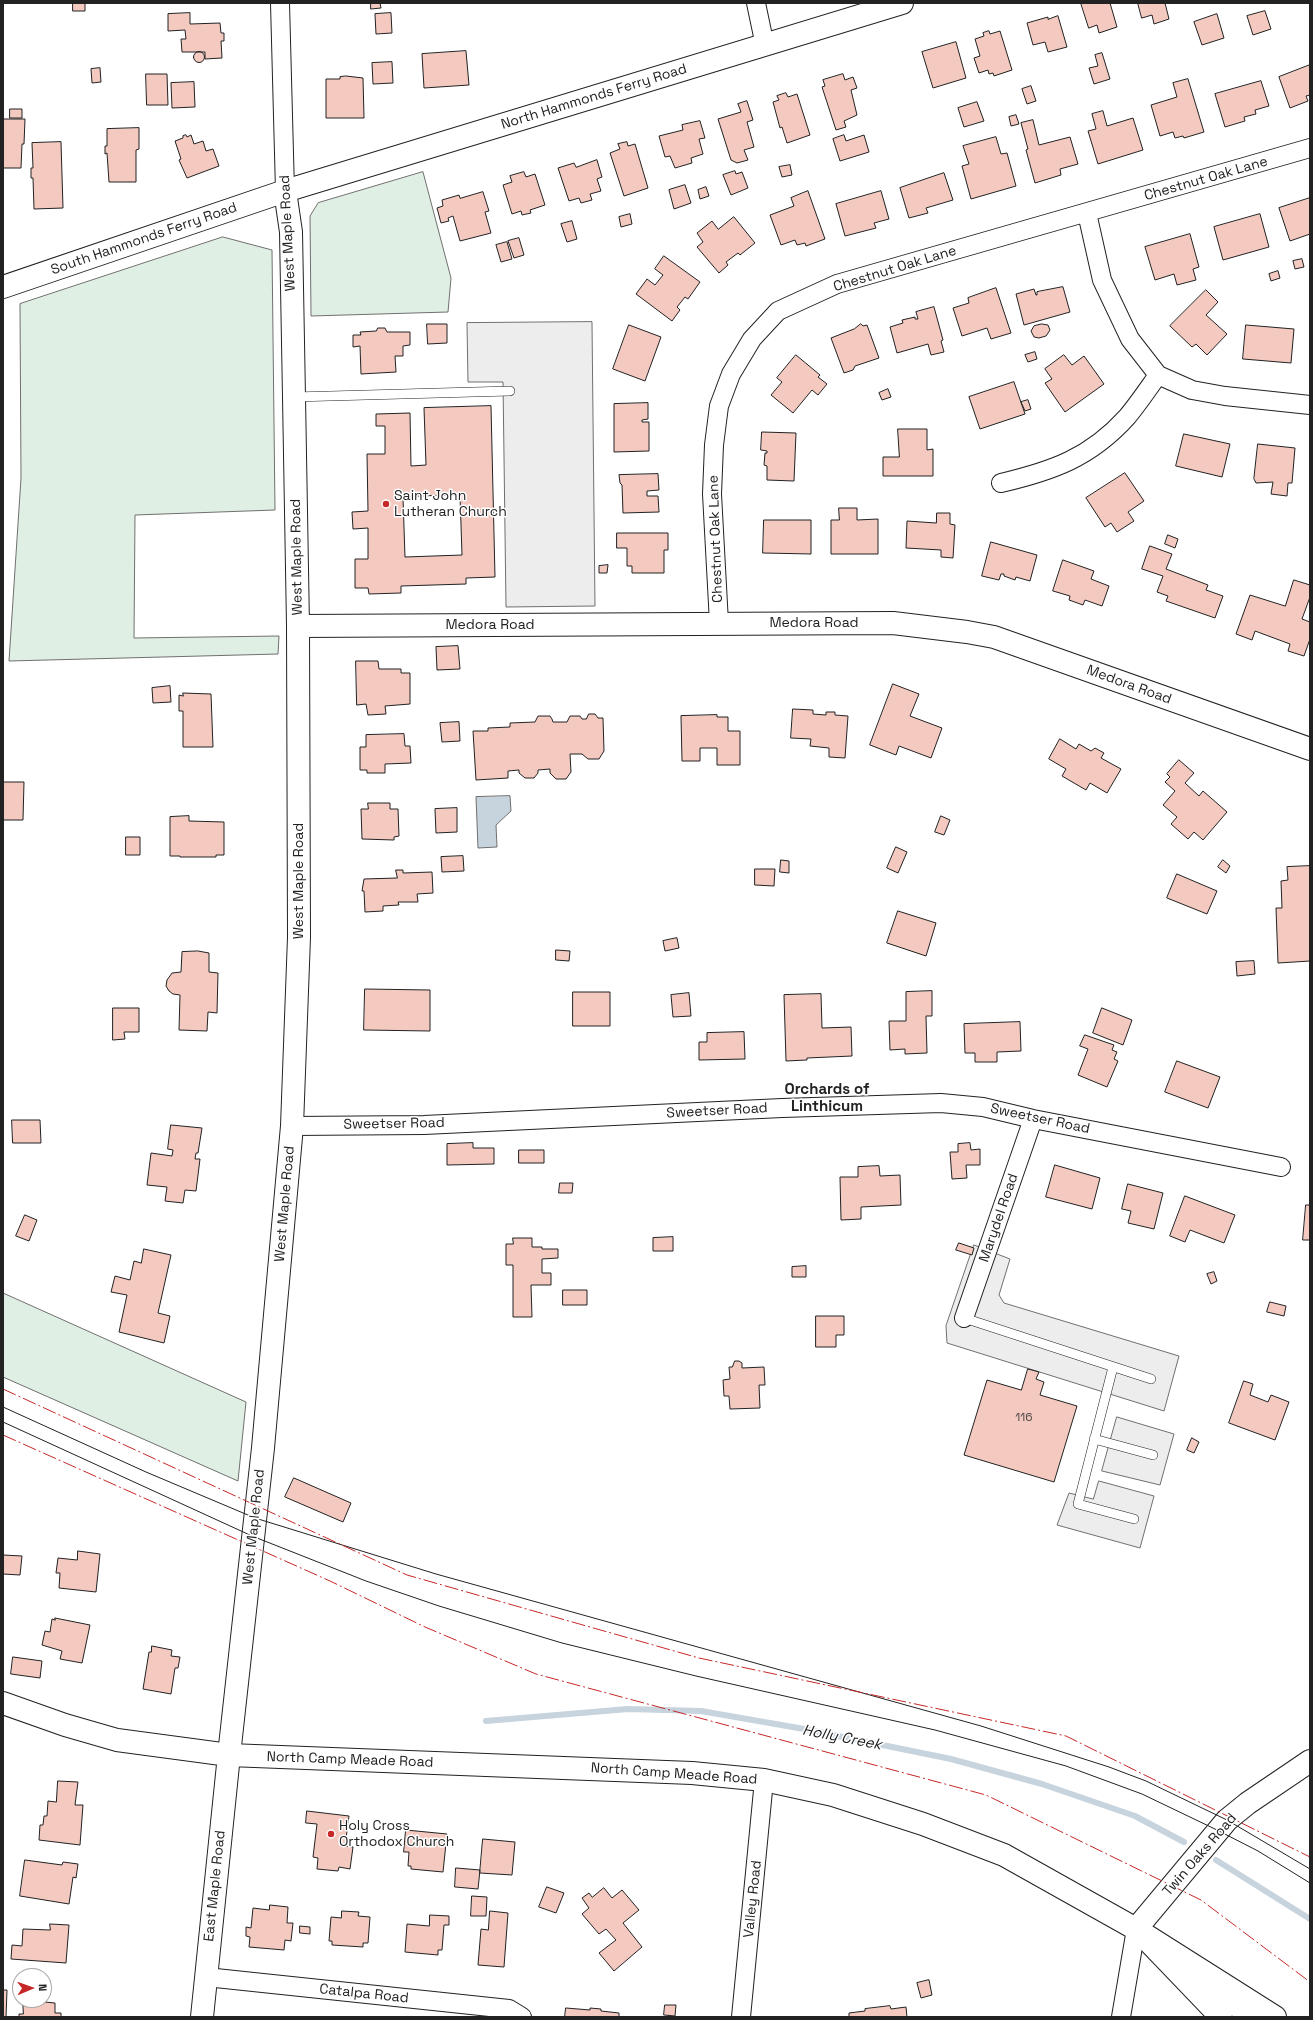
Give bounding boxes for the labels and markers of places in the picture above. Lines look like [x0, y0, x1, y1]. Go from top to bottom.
place label: Saint John Lutheran Church [394, 488, 507, 520]
marker: Saint John Lutheran Church [381, 499, 391, 509]
place label: Holy Cross Orthodox Church [339, 1818, 454, 1850]
marker: Holy Cross Orthodox Church [326, 1829, 336, 1839]

